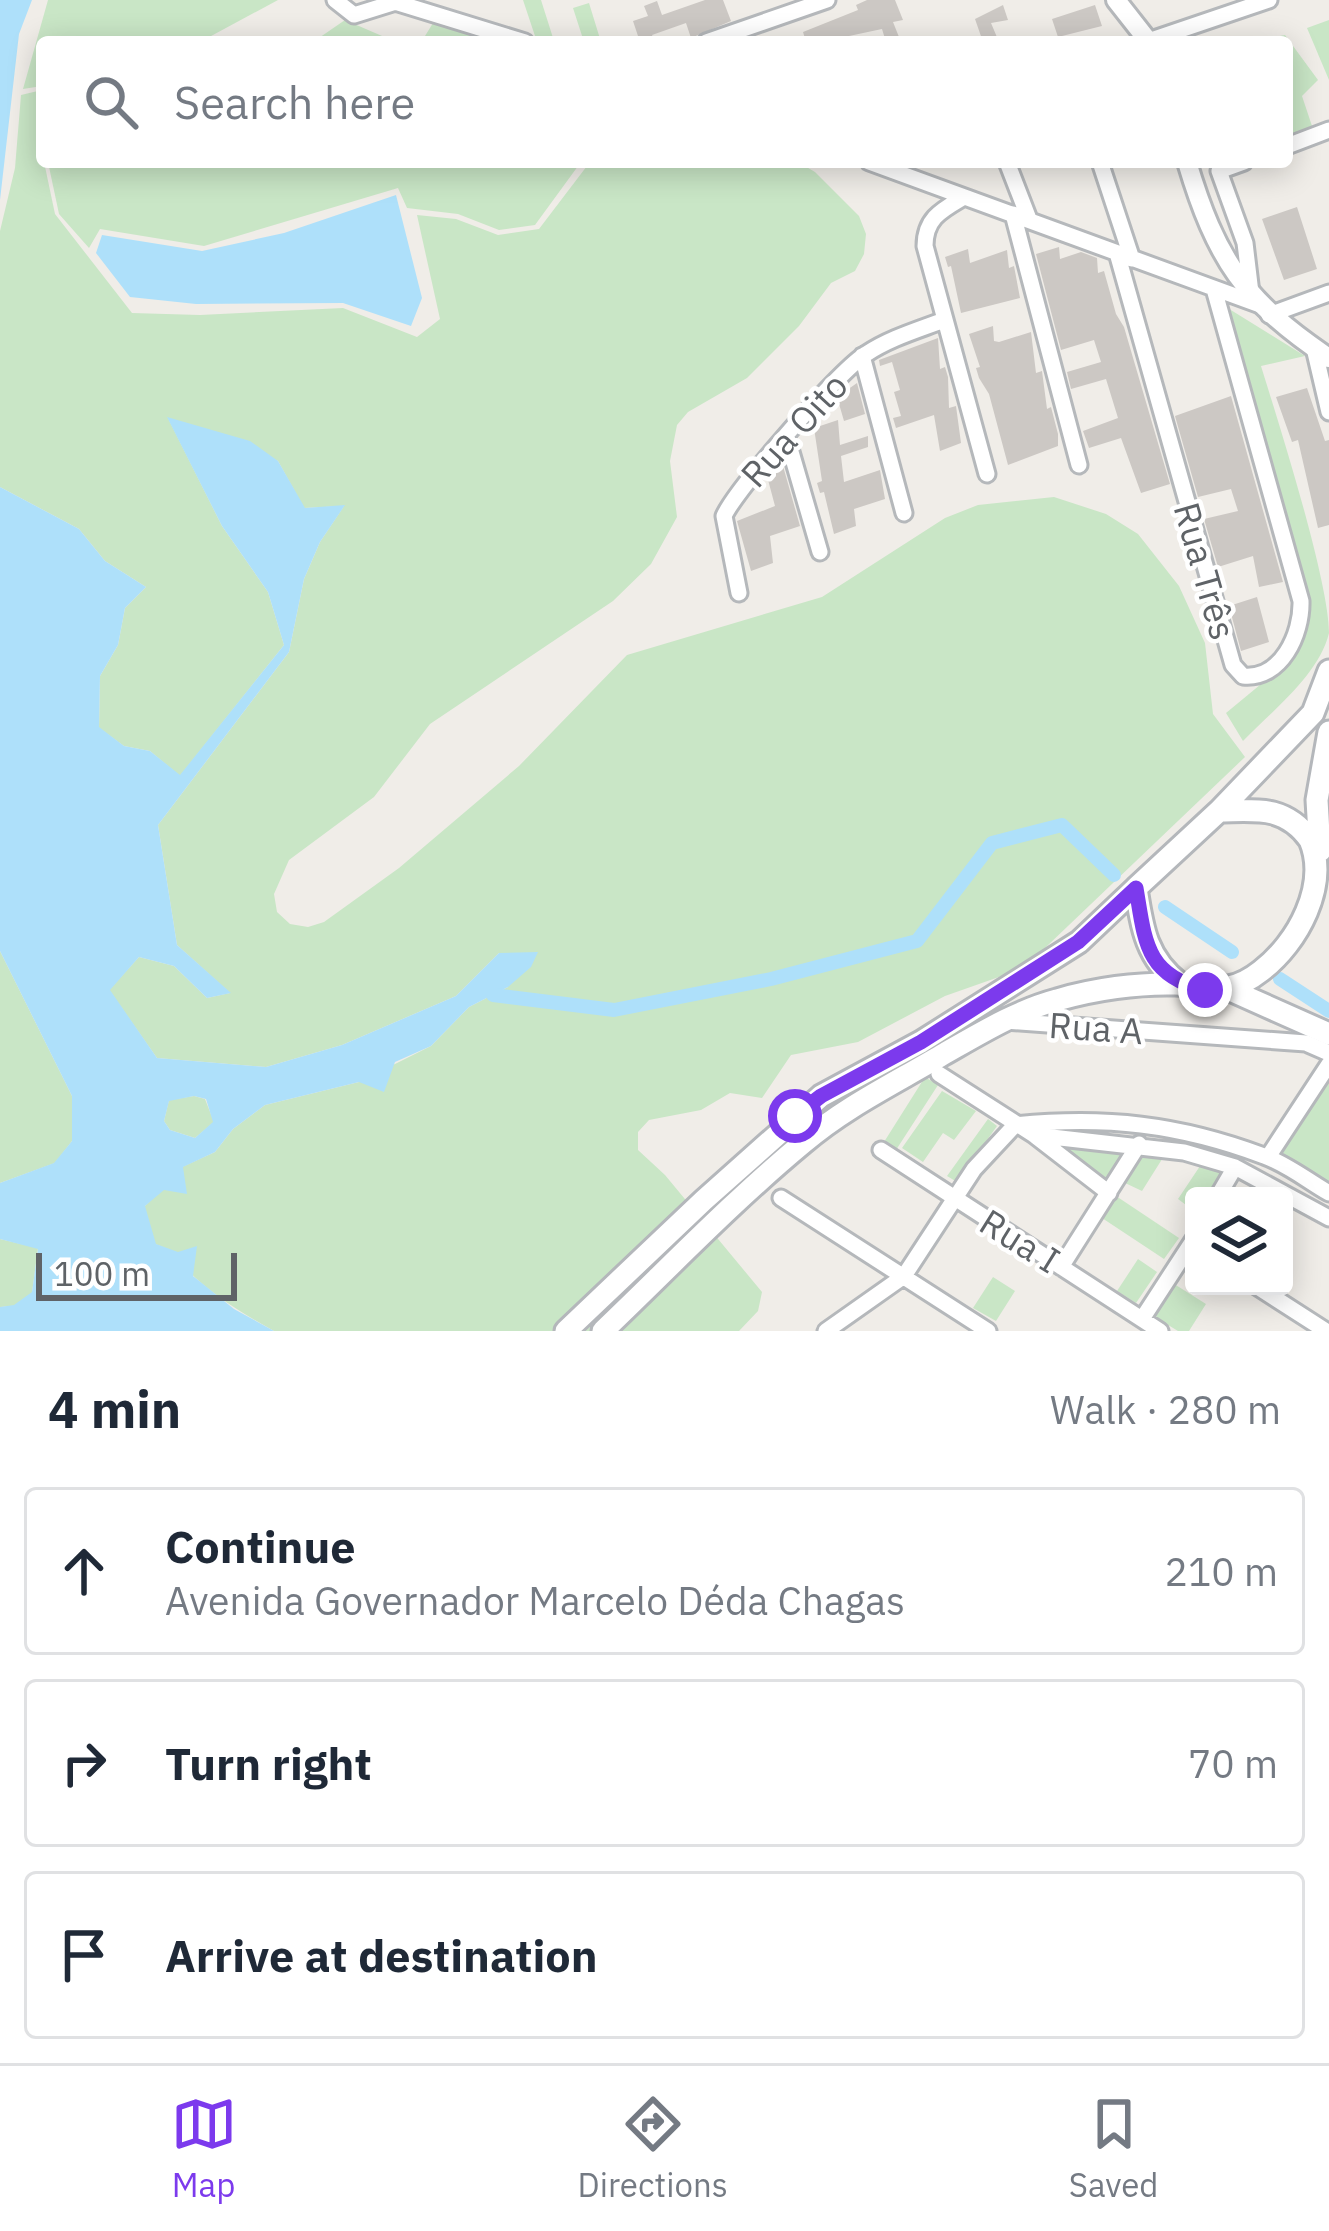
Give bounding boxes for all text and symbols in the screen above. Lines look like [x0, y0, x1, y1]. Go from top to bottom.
search box [36, 36, 1293, 168]
icon: search [78, 69, 144, 135]
text: Search here [174, 73, 415, 131]
street label: Rua Oito [730, 363, 857, 497]
street label: Rua Três [1164, 497, 1247, 645]
route end [1178, 963, 1232, 1017]
street label: Rua A [1047, 1001, 1145, 1054]
route start [768, 1089, 822, 1143]
map controls [1185, 1187, 1293, 1295]
button: layers [1185, 1187, 1293, 1295]
street label: Rua I [972, 1198, 1069, 1283]
scale bar [36, 1247, 237, 1300]
text: 100 m [54, 1252, 150, 1295]
text: 4 min [48, 1376, 181, 1442]
text: Walk · 280 m [1050, 1384, 1281, 1435]
text: Continue [165, 1517, 356, 1575]
icon: ahead [51, 1538, 117, 1604]
text: 210 m [1165, 1546, 1278, 1597]
text: Avenida Governador Marcelo Déda Chagas [165, 1575, 905, 1626]
icon: right [51, 1730, 117, 1796]
text: Turn right [165, 1734, 372, 1792]
text: 70 m [1188, 1738, 1278, 1789]
icon: arrive [51, 1922, 117, 1988]
text: Arrive at destination [165, 1926, 598, 1984]
tab: Map [171, 2091, 237, 2206]
tab: Directions [578, 2091, 728, 2206]
tab: Saved [1069, 2091, 1158, 2206]

